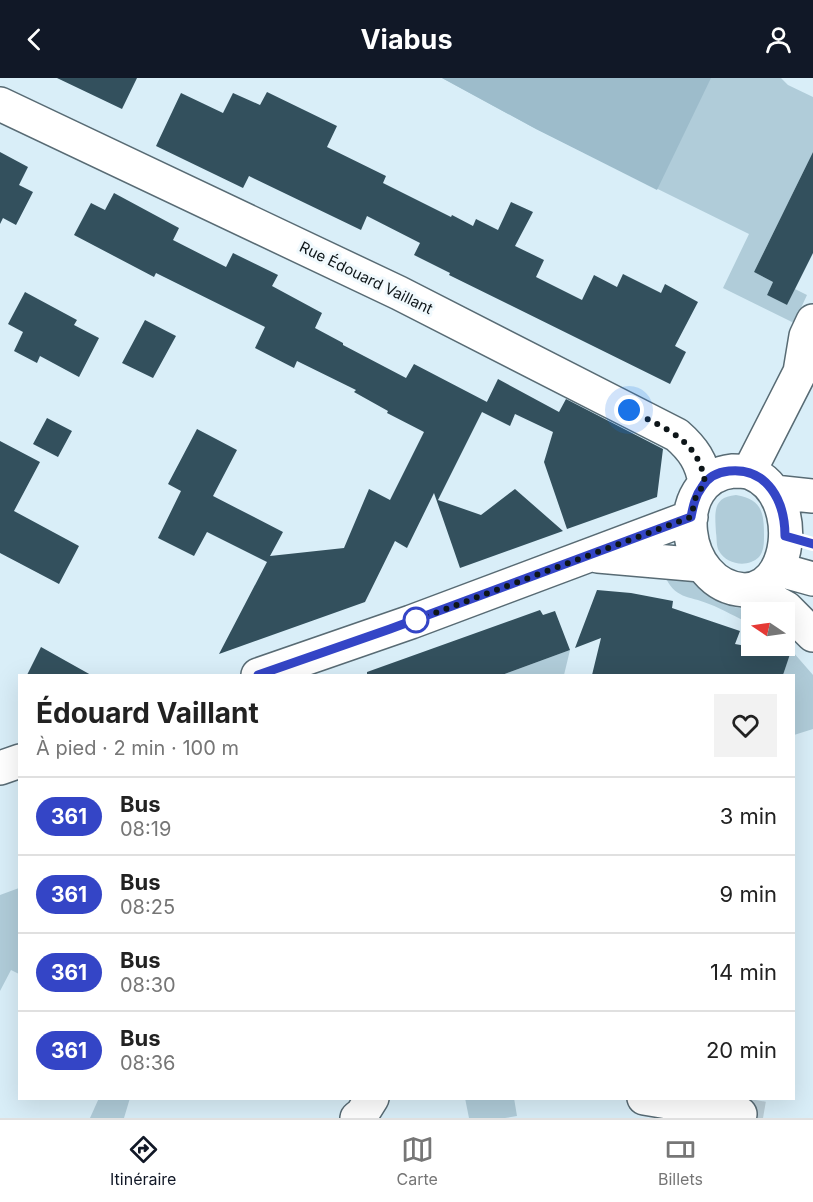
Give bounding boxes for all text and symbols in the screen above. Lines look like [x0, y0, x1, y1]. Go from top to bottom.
icon: back [18, 23, 51, 56]
text: Viabus [360, 23, 453, 56]
icon: person [762, 23, 795, 56]
street label: Rue Édouard Vaillant [296, 237, 436, 318]
your location [614, 395, 644, 425]
north arrow [741, 602, 795, 656]
map controls [741, 602, 795, 656]
unlabelled marker [403, 607, 429, 633]
button: heart [714, 694, 777, 757]
text: Édouard Vaillant [36, 696, 259, 730]
text: À pied · 2 min · 100 m [36, 736, 239, 760]
text: Bus [120, 791, 161, 817]
text: 3 min [720, 803, 777, 829]
text: 361 [51, 804, 87, 829]
text: 08:19 [120, 817, 171, 841]
text: Bus [120, 869, 161, 895]
text: 9 min [720, 881, 777, 907]
text: 361 [51, 882, 87, 907]
text: 08:25 [120, 895, 175, 919]
text: Bus [120, 947, 161, 973]
text: 14 min [710, 959, 777, 985]
text: 361 [51, 960, 87, 985]
text: 08:30 [120, 973, 176, 997]
text: Bus [120, 1025, 161, 1051]
text: 20 min [706, 1037, 777, 1063]
text: 361 [51, 1038, 87, 1063]
text: 08:36 [120, 1051, 176, 1075]
tab: Itinéraire [110, 1133, 176, 1189]
tab: Carte [397, 1133, 438, 1189]
tab: Billets [658, 1133, 703, 1189]

